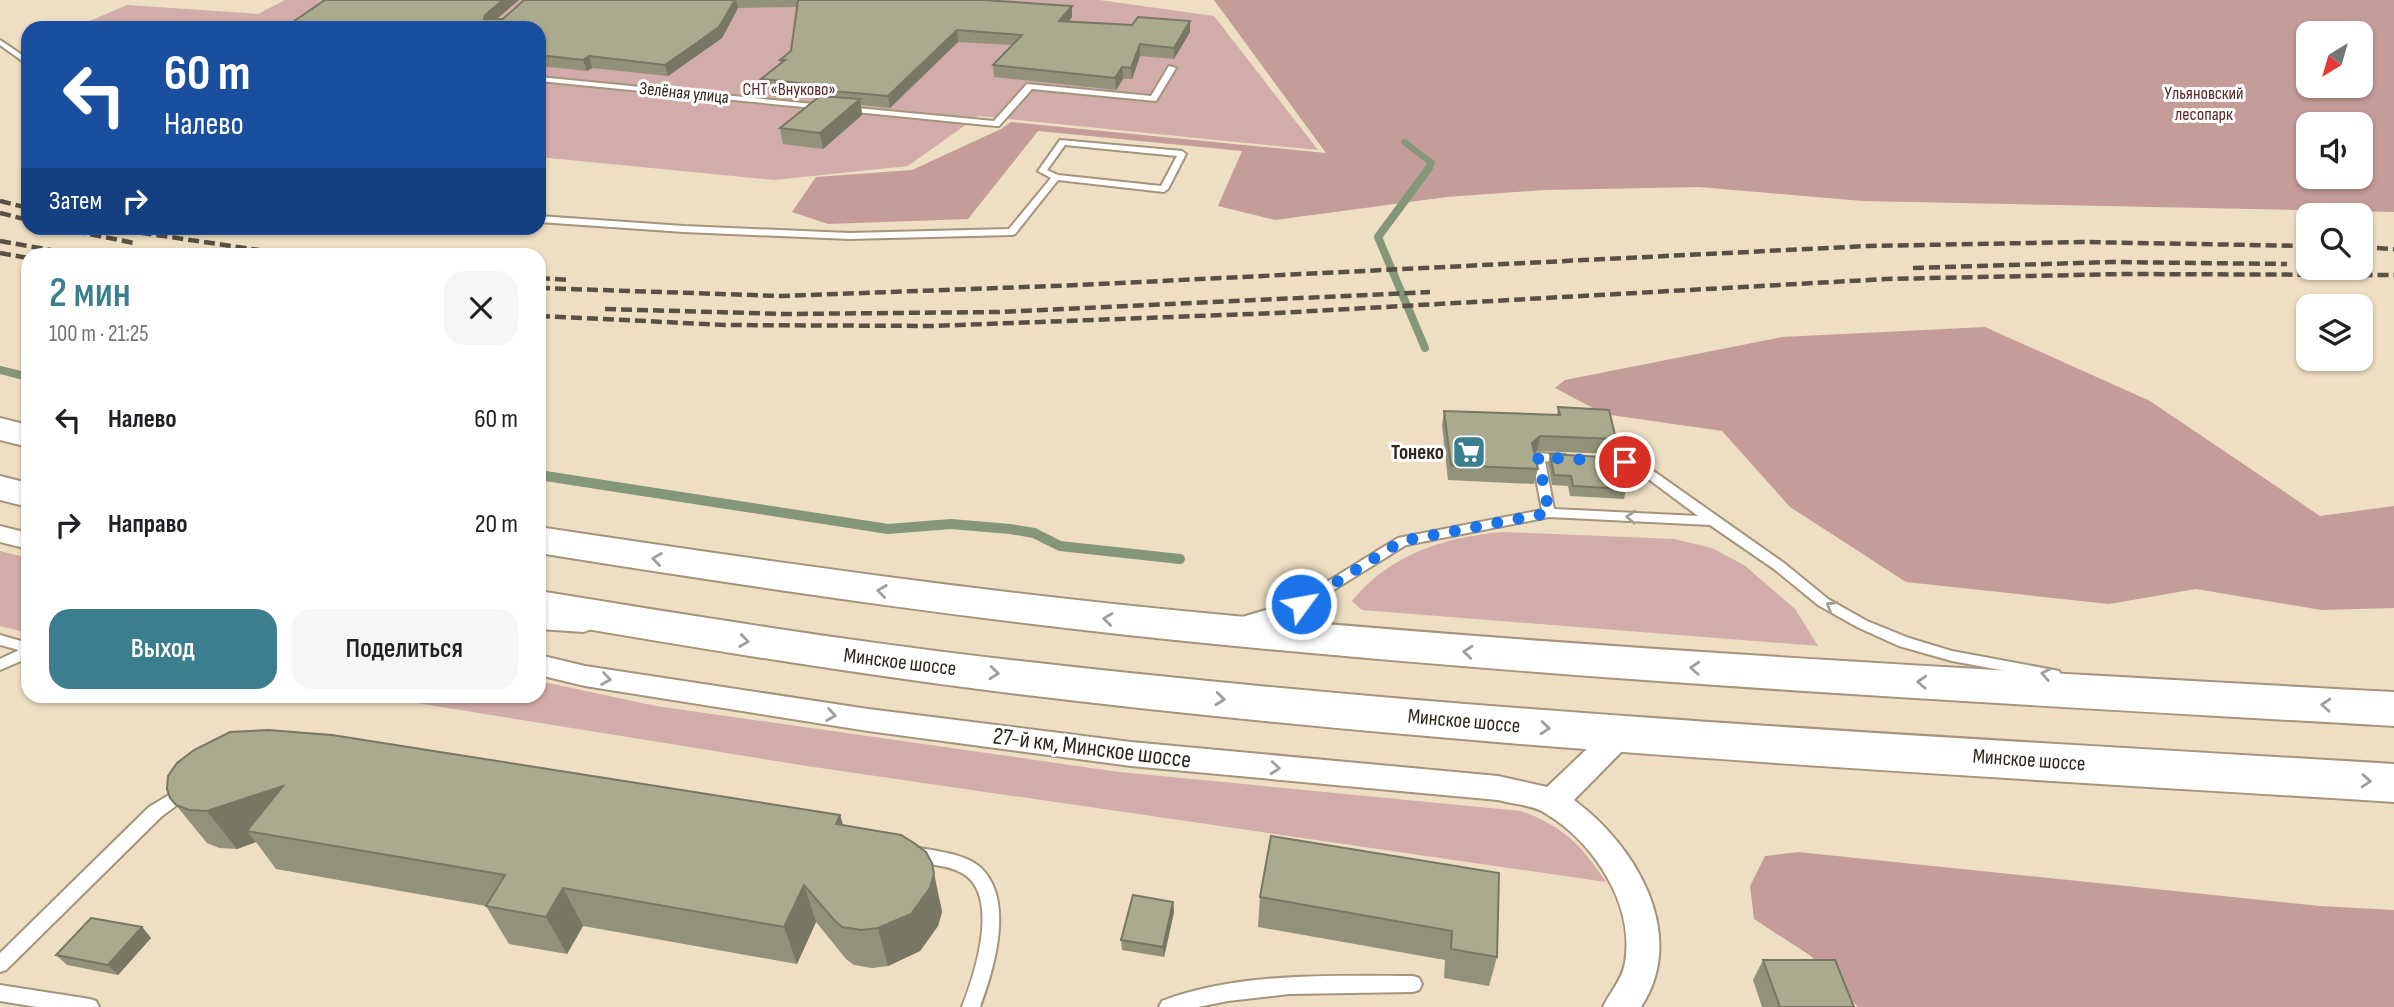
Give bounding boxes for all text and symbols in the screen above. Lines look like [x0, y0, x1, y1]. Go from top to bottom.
north arrow [2296, 21, 2373, 98]
map controls [2296, 21, 2373, 371]
text: 60 m [164, 45, 251, 104]
icon: left [49, 49, 140, 140]
street label: Зелёная улица [638, 78, 730, 108]
park label: СНТ «Внуково» [742, 79, 836, 100]
park label: Ульяновский лесопарк [2164, 83, 2244, 125]
text: Налево [164, 105, 244, 144]
button: sound [2296, 112, 2373, 189]
icon: right [116, 182, 154, 220]
text: Затем [49, 186, 102, 217]
button: search [2296, 203, 2373, 280]
text: 2 мин [49, 268, 131, 319]
button: close [444, 271, 518, 345]
button: layers [2296, 294, 2373, 371]
text: 100 m · 21:25 [49, 320, 149, 348]
icon: left [49, 401, 87, 439]
text: Налево [108, 404, 177, 435]
text: 60 m [474, 404, 518, 435]
pin [1595, 432, 1655, 492]
supermarket icon: Тонеко [1450, 433, 1488, 471]
place label: Тонеко [1391, 440, 1444, 465]
icon: arrive [1606, 443, 1644, 481]
icon: right [49, 506, 87, 544]
text: Направо [108, 509, 187, 540]
text: 20 m [475, 509, 518, 540]
one-way arrow [1625, 509, 1636, 524]
one-way arrow [651, 552, 663, 567]
position arrow [1264, 567, 1338, 641]
one-way arrow [876, 584, 888, 599]
one-way arrow [1825, 601, 1838, 614]
button: Выход [49, 609, 277, 689]
button: Поделиться [291, 609, 518, 689]
one-way arrow [1102, 612, 1114, 627]
one-way arrow [738, 633, 750, 648]
street label: Минское шоссе [842, 643, 958, 681]
one-way arrow [1462, 645, 1473, 660]
one-way arrow [1689, 661, 1700, 676]
one-way arrow [988, 666, 1000, 681]
one-way arrow [2040, 667, 2052, 682]
one-way arrow [600, 672, 612, 687]
one-way arrow [1916, 675, 1927, 690]
one-way arrow [1215, 691, 1226, 706]
one-way arrow [2320, 698, 2331, 713]
street label: Минское шоссе [1407, 704, 1521, 738]
one-way arrow [825, 707, 836, 722]
one-way arrow [1539, 720, 1550, 735]
street label: 27-й км, Минское шоссе [991, 721, 1193, 775]
street label: Минское шоссе [1972, 744, 2086, 776]
one-way arrow [1269, 760, 1281, 775]
one-way arrow [2361, 773, 2372, 788]

